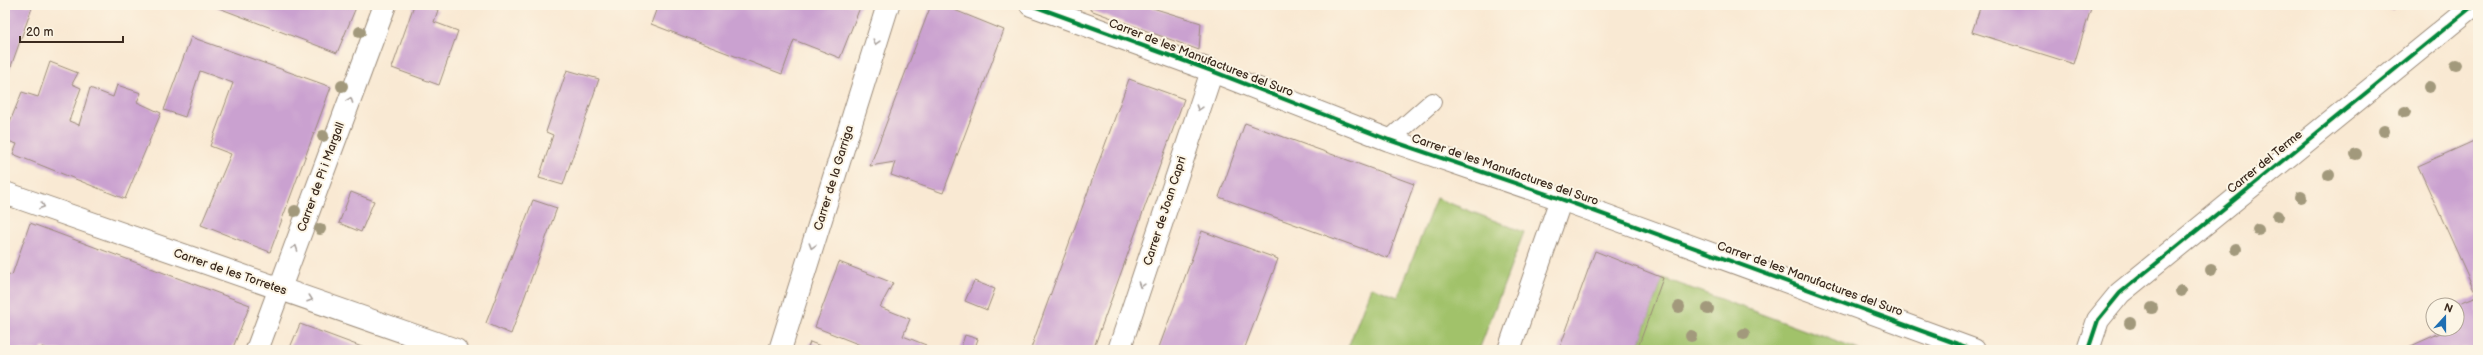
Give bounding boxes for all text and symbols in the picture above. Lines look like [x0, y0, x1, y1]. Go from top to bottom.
street label: Carrer de les Manufactures del Suro [1106, 16, 1296, 100]
scale bar [20, 18, 123, 44]
text: 20 m [26, 25, 53, 40]
one-way arrow [873, 39, 881, 46]
one-way arrow [345, 96, 353, 103]
one-way arrow [1196, 105, 1204, 112]
street label: Carrer de Pi i Margall [294, 120, 348, 234]
street label: Carrer de la Garriga [811, 123, 857, 232]
street label: Carrer del Terme [2224, 127, 2306, 197]
street label: Carrer de les Manufactures del Suro [1410, 131, 1601, 209]
street label: Carrer de Joan Capri [1140, 154, 1190, 268]
one-way arrow [38, 201, 45, 209]
street label: Carrer de les Manufactures del Suro [1715, 238, 1905, 320]
one-way arrow [808, 243, 817, 250]
one-way arrow [290, 244, 298, 251]
street label: Carrer de les Torretes [171, 246, 289, 298]
one-way arrow [1137, 281, 1145, 288]
one-way arrow [306, 295, 313, 303]
north arrow [2425, 297, 2465, 337]
text: N [2442, 301, 2455, 316]

